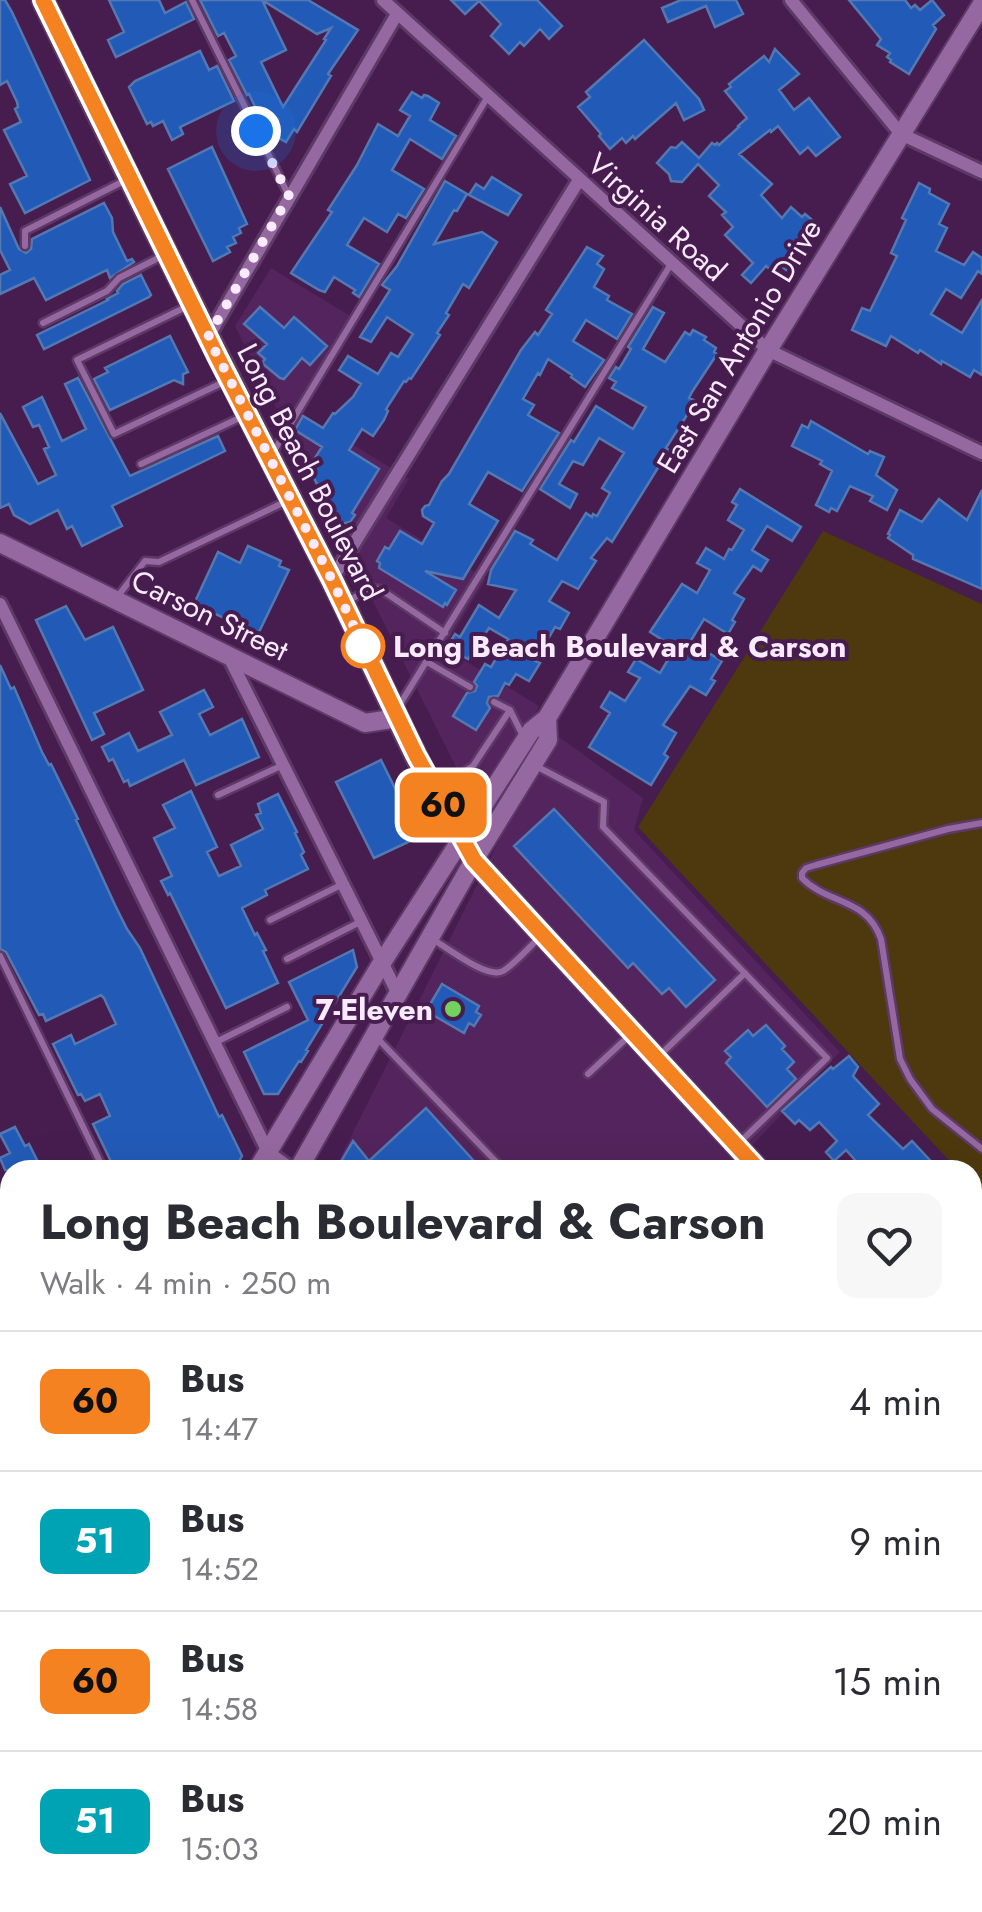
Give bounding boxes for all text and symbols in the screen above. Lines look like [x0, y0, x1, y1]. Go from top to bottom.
your location [231, 106, 281, 156]
street label: Virginia Road [578, 143, 736, 291]
street label: East San Antonio Drive [646, 211, 832, 481]
street label: Long Beach Boulevard [227, 336, 393, 608]
street label: Carson Street [124, 558, 297, 672]
marker: Long Beach Boulevard & Carson [342, 625, 384, 667]
place label: Long Beach Boulevard & Carson [393, 625, 847, 668]
line badge: 60 [398, 772, 488, 838]
text: 60 [420, 780, 466, 830]
place label: 7-Eleven [316, 988, 433, 1031]
marker: 7-Eleven [442, 998, 464, 1020]
text: Long Beach Boulevard & Carson [40, 1188, 766, 1257]
button: heart [837, 1193, 942, 1298]
text: Walk · 4 min · 250 m [40, 1260, 331, 1306]
text: Bus [180, 1351, 244, 1406]
text: 4 min [849, 1374, 942, 1429]
text: 60 [72, 1376, 118, 1426]
text: 14:47 [180, 1406, 258, 1452]
text: Bus [180, 1491, 244, 1546]
text: 9 min [849, 1514, 942, 1569]
text: 51 [75, 1516, 115, 1566]
text: 14:52 [180, 1546, 259, 1592]
text: Bus [180, 1631, 244, 1686]
text: 15 min [833, 1654, 942, 1709]
text: 60 [72, 1656, 118, 1706]
text: 14:58 [180, 1686, 258, 1732]
text: Bus [180, 1771, 244, 1826]
text: 20 min [827, 1794, 942, 1849]
text: 51 [75, 1796, 115, 1846]
text: 15:03 [180, 1826, 259, 1872]

